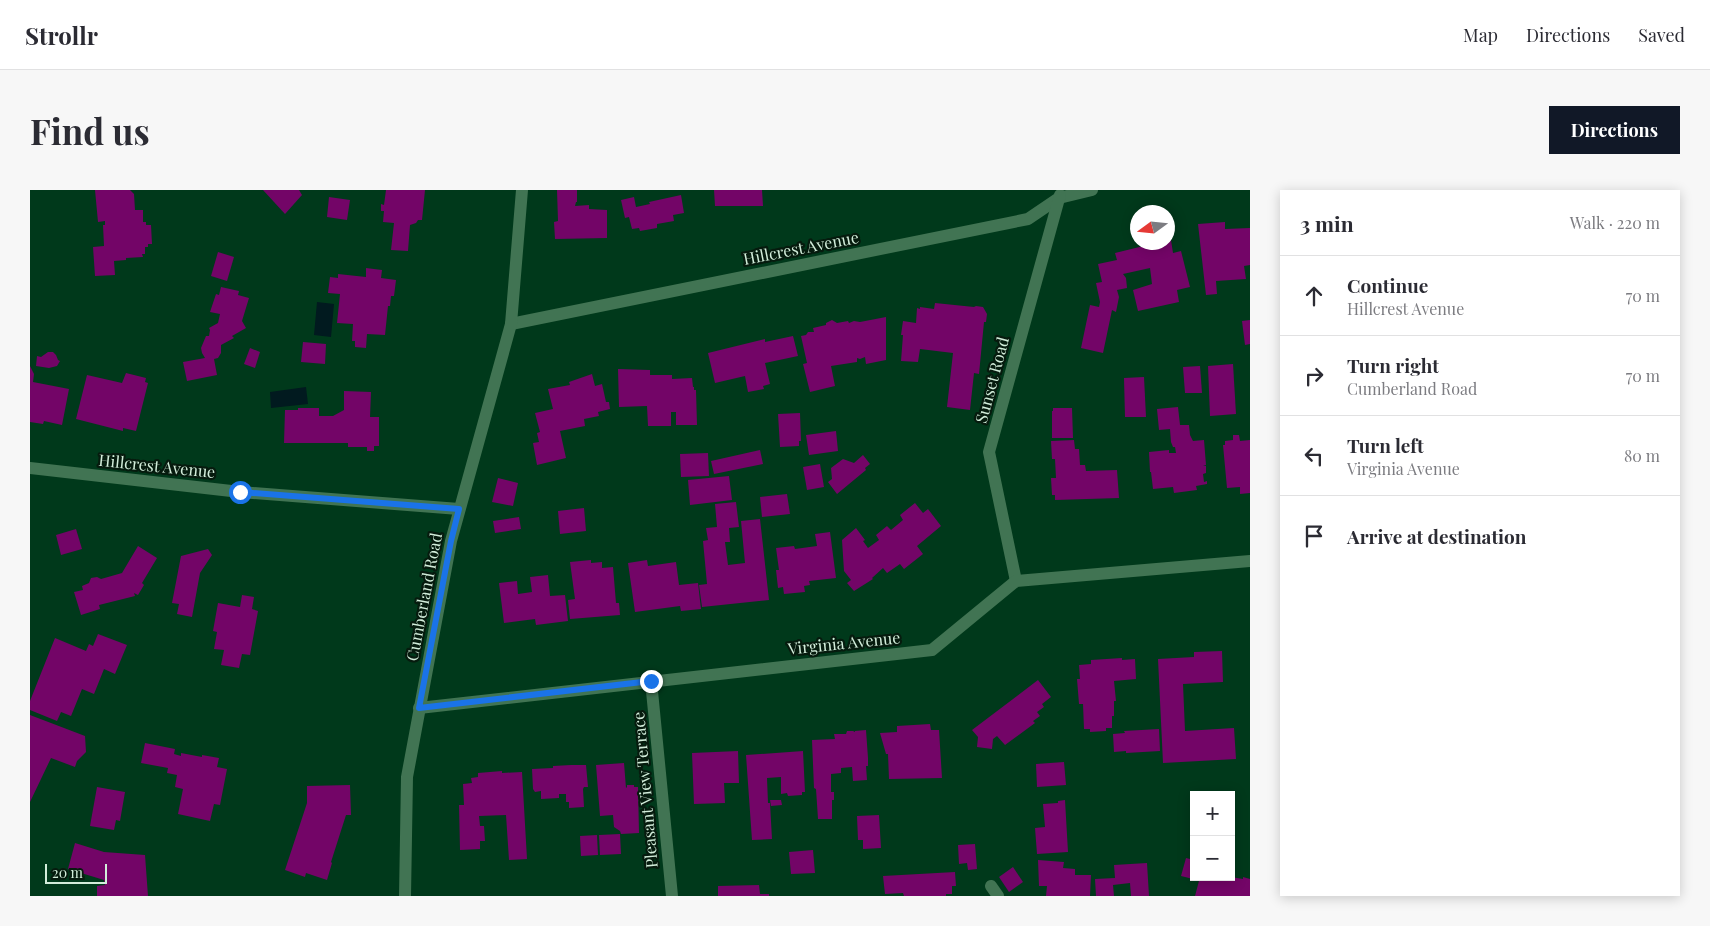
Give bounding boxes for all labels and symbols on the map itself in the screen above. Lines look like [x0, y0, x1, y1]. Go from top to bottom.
north arrow [1130, 205, 1175, 250]
street label: Hillcrest Avenue [741, 226, 860, 269]
street label: Sunset Road [970, 334, 1013, 425]
street label: Hillcrest Avenue [98, 449, 216, 482]
route start [229, 481, 252, 504]
street label: Cumberland Road [401, 531, 446, 663]
street label: Virginia Avenue [786, 626, 901, 659]
route end [640, 670, 663, 693]
street label: Pleasant View Terrace [627, 711, 662, 869]
scale bar [45, 861, 108, 884]

